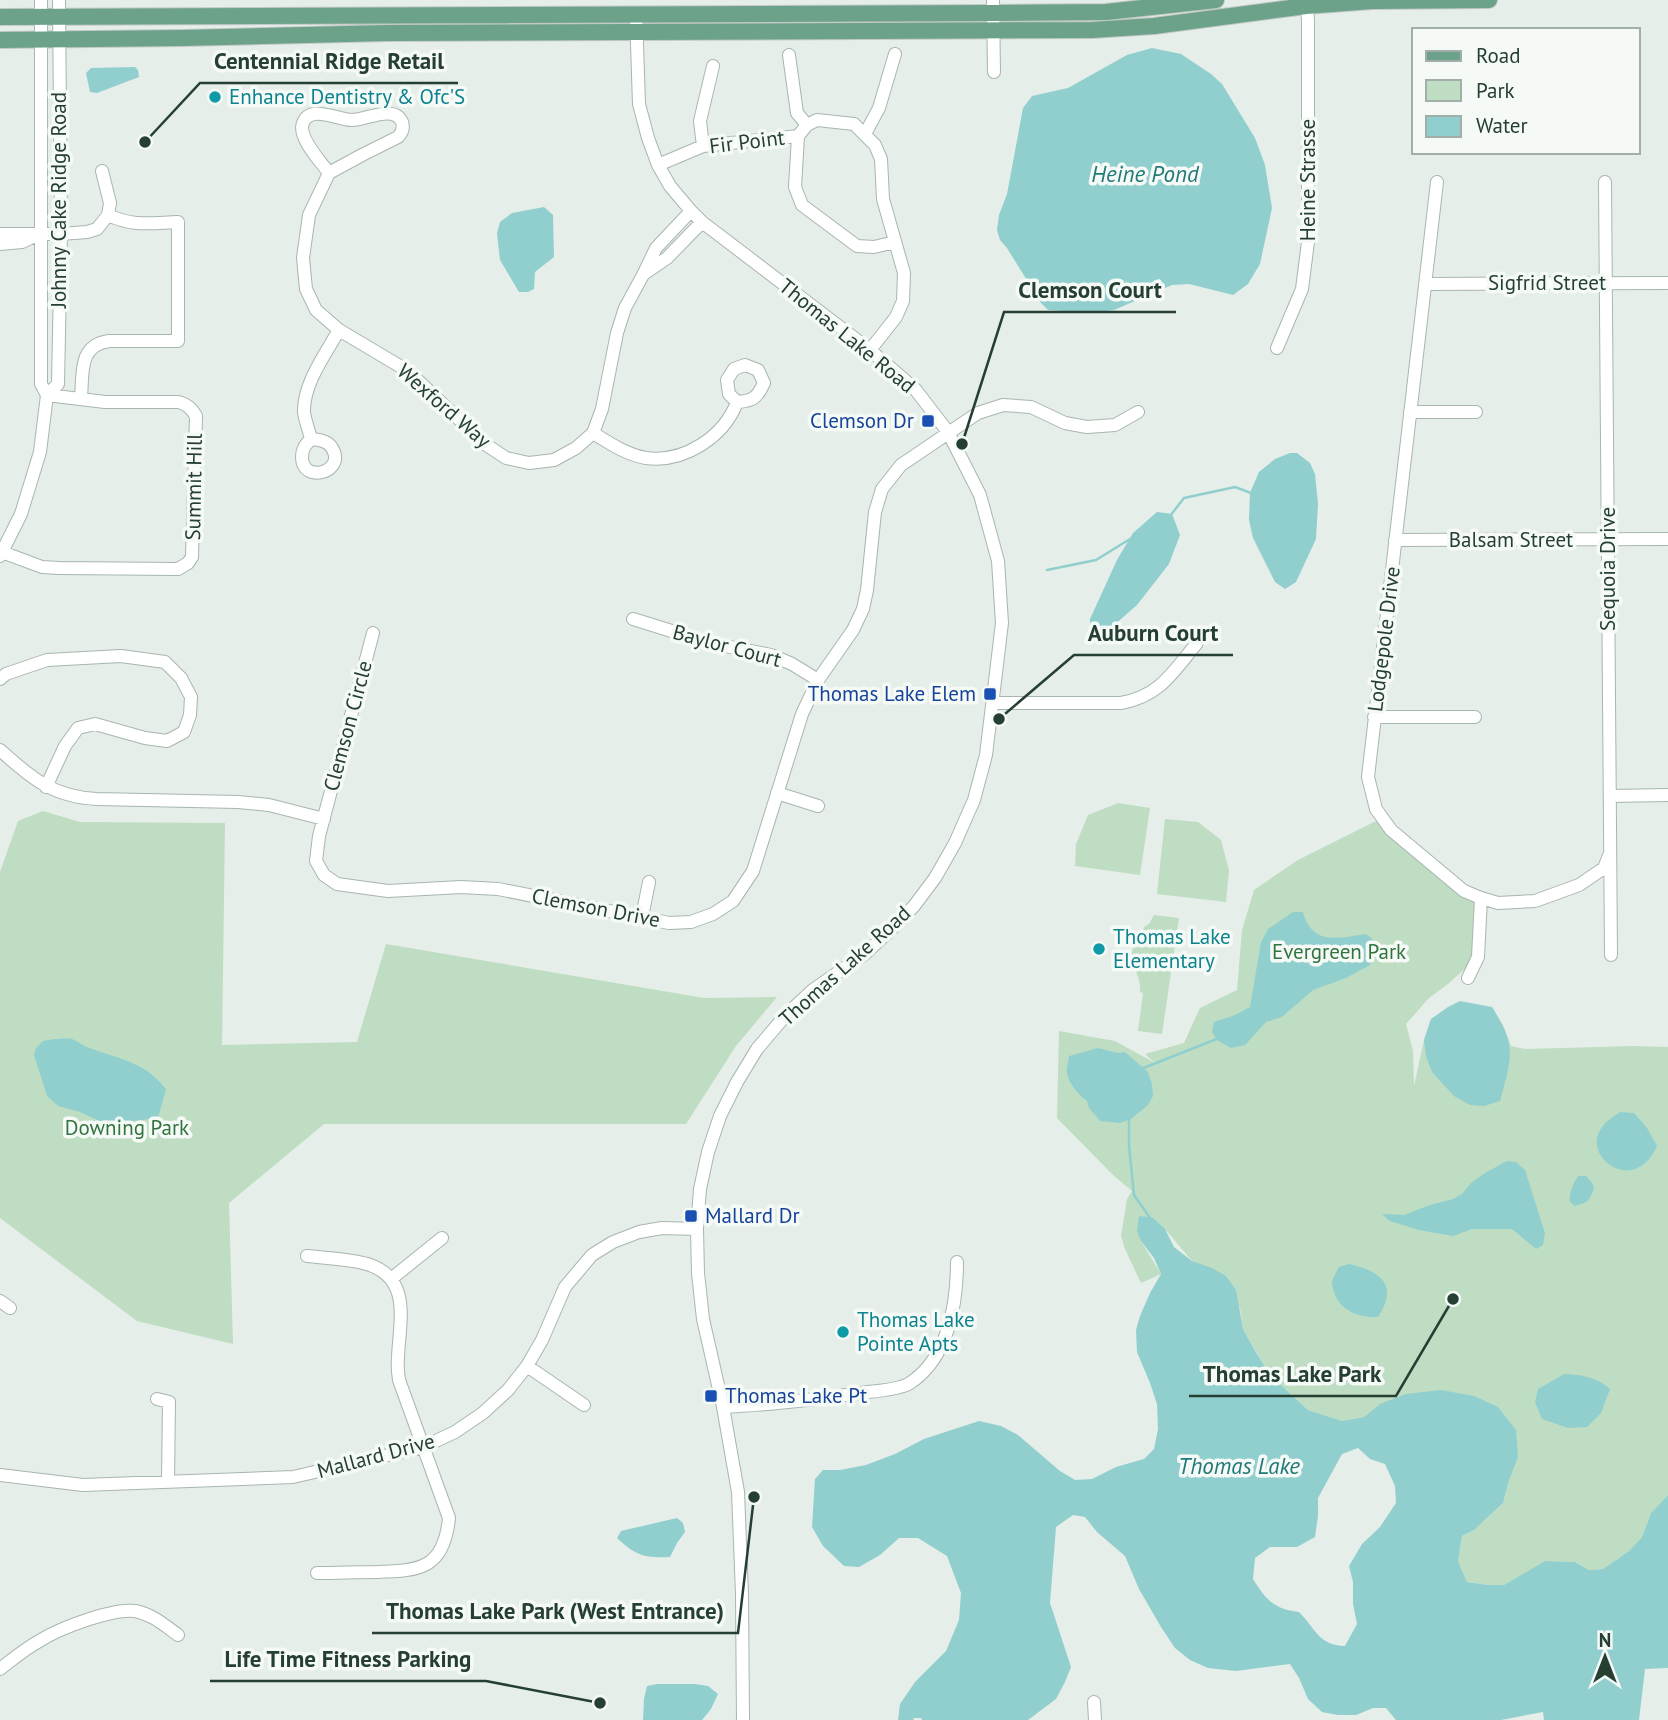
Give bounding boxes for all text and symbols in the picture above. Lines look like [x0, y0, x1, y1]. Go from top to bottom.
legend [1412, 28, 1640, 154]
callout: Centennial Ridge Retail [200, 39, 458, 83]
text: Road [1476, 42, 1520, 69]
text: Centennial Ridge Retail [214, 46, 444, 75]
text: Park [1476, 77, 1515, 104]
place label: Enhance Dentistry & Ofc'S [229, 83, 465, 110]
marker: Enhance Dentistry & Ofc'S [207, 89, 223, 105]
street label: Johnny Cake Ridge Road [45, 92, 72, 309]
text: Water [1476, 112, 1528, 139]
street label: Heine Strasse [1294, 119, 1321, 241]
street label: Fir Point [708, 123, 786, 160]
water label: Heine Pond [1091, 159, 1200, 188]
callout: Clemson Court [1004, 268, 1176, 312]
street label: Sigfrid Street [1488, 269, 1606, 296]
street label: Thomas Lake Road [774, 272, 921, 399]
text: Clemson Court [1018, 275, 1162, 304]
street label: Wexford Way [392, 358, 497, 454]
place label: Clemson Dr [810, 407, 914, 434]
marker: Clemson Dr [920, 413, 936, 429]
street label: Summit Hill [179, 433, 208, 541]
street label: Sequoia Drive [1594, 507, 1621, 631]
street label: Balsam Street [1449, 526, 1573, 553]
street label: Lodgepole Drive [1361, 565, 1406, 713]
callout: Auburn Court [1074, 611, 1233, 655]
street label: Baylor Court [670, 618, 784, 673]
text: Auburn Court [1088, 618, 1218, 647]
street label: Clemson Circle [317, 658, 378, 794]
place label: Thomas Lake Elem [808, 680, 976, 707]
marker: Thomas Lake Elem [982, 686, 998, 702]
street label: Clemson Drive [530, 882, 663, 933]
street label: Thomas Lake Road [773, 899, 916, 1032]
place label: Thomas Lake Elementary [1113, 923, 1231, 974]
park label: Evergreen Park [1272, 938, 1406, 965]
marker: Thomas Lake Elementary [1091, 941, 1107, 957]
park label: Downing Park [65, 1114, 189, 1141]
place label: Mallard Dr [705, 1202, 800, 1229]
marker: Mallard Dr [683, 1208, 699, 1224]
place label: Thomas Lake Pointe Apts [857, 1306, 975, 1357]
marker: Thomas Lake Pointe Apts [835, 1324, 851, 1340]
callout: Thomas Lake Park [1189, 1352, 1396, 1396]
text: Thomas Lake Park [1203, 1359, 1382, 1388]
place label: Thomas Lake Pt [725, 1382, 867, 1409]
marker: Thomas Lake Pt [703, 1388, 719, 1404]
street label: Mallard Drive [314, 1427, 438, 1484]
water label: Thomas Lake [1178, 1451, 1300, 1480]
callout: Thomas Lake Park (West Entrance) [372, 1589, 738, 1633]
text: Thomas Lake Park (West Entrance) [386, 1596, 724, 1625]
north arrow [1570, 1622, 1640, 1692]
text: N [1599, 1628, 1611, 1652]
callout: Life Time Fitness Parking [210, 1637, 486, 1681]
text: Life Time Fitness Parking [225, 1644, 471, 1673]

